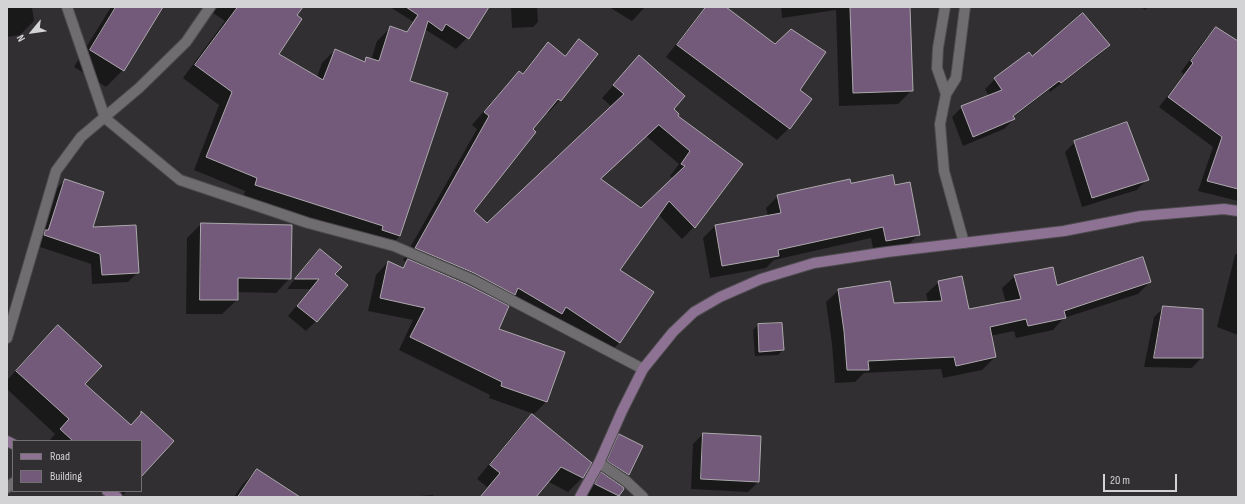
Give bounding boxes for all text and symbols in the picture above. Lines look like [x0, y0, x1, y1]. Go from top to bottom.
north arrow [12, 12, 52, 52]
text: N [14, 32, 28, 44]
legend [12, 440, 142, 492]
text: Road [50, 449, 70, 464]
scale bar [1105, 466, 1179, 492]
text: Building [50, 469, 82, 484]
text: 20 m [1110, 473, 1130, 488]

